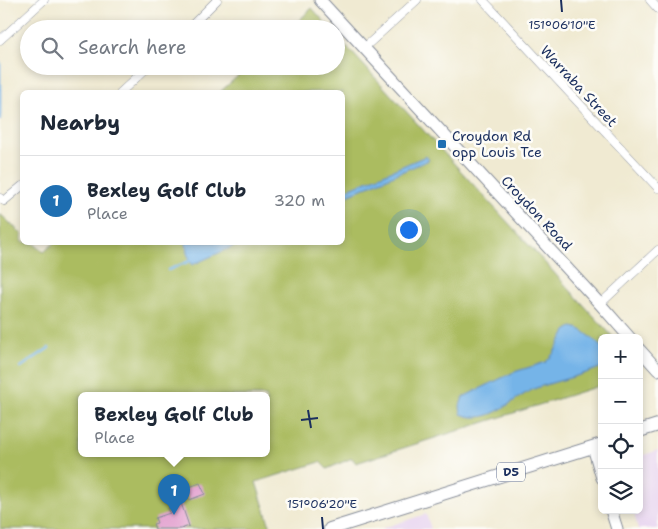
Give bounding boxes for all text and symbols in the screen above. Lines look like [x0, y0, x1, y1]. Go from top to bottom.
text: 151°06'10"E [528, 17, 596, 33]
search box [20, 20, 345, 75]
icon: search [38, 34, 66, 62]
text: Search here [78, 35, 187, 60]
street label: Warraba Street [537, 42, 621, 130]
text: Nearby [40, 109, 120, 137]
place label: Croydon Rd opp Louis Tce [452, 127, 542, 161]
marker: Croydon Rd opp Louis Tce [436, 138, 448, 150]
street label: Croydon Road [498, 172, 576, 254]
text: Bexley Golf Club [87, 178, 246, 203]
text: 1 [52, 190, 60, 211]
text: 320 m [274, 190, 325, 211]
text: Place [87, 203, 128, 224]
your location [396, 217, 422, 243]
map controls [598, 334, 643, 514]
button: + [598, 334, 643, 379]
button: − [598, 379, 643, 424]
popup [78, 392, 270, 457]
text: Bexley Golf Club [94, 402, 254, 427]
button: locate [598, 424, 643, 469]
text: Place [94, 427, 135, 448]
road number: D5 [497, 462, 525, 482]
button: layers [598, 469, 643, 514]
pin: 1 [158, 474, 190, 515]
text: 151°06'20"E [287, 496, 357, 512]

